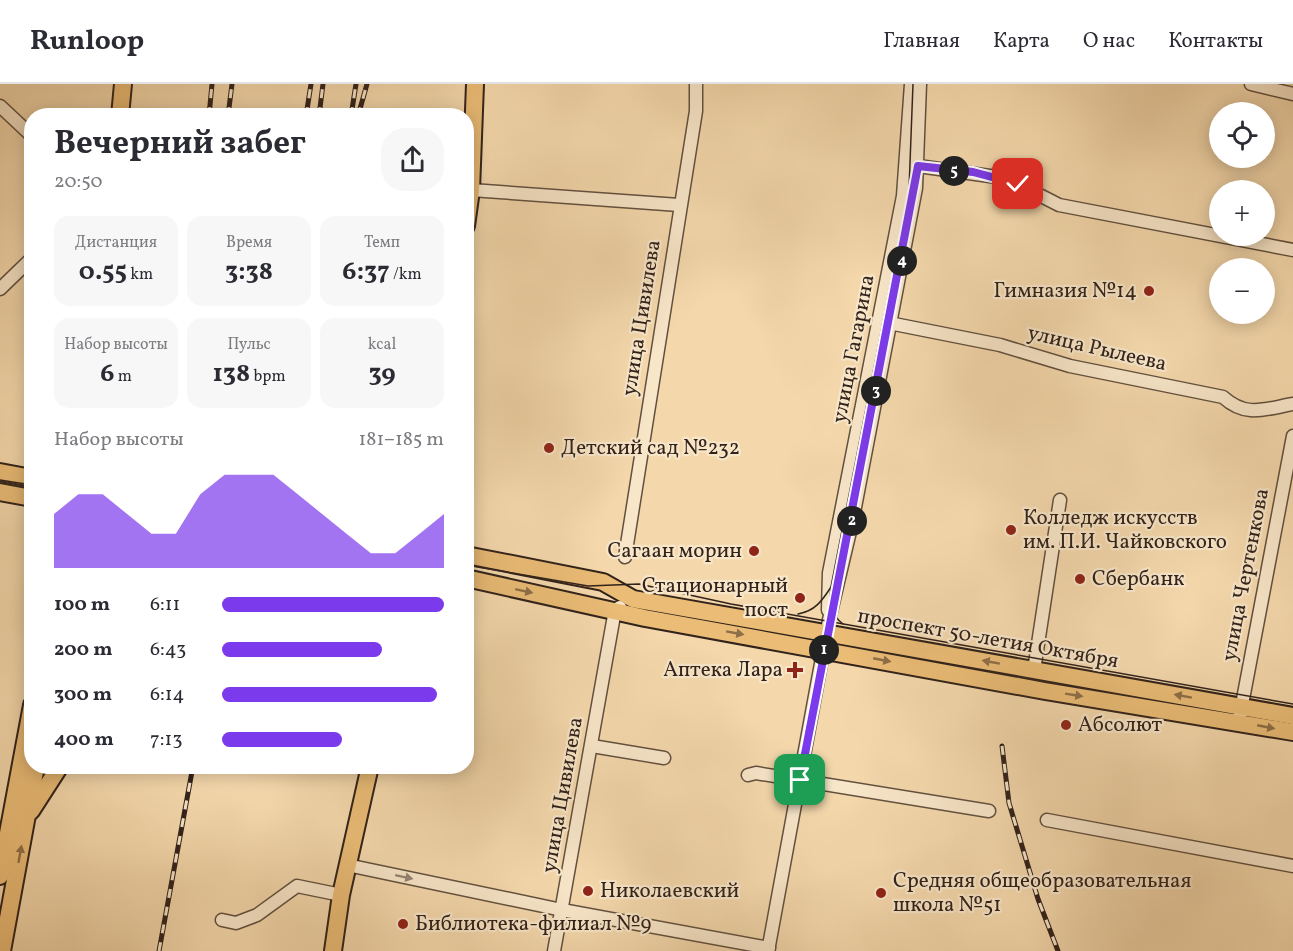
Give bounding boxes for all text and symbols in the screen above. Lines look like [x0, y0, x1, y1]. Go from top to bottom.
text: Runloop [30, 22, 144, 61]
text: Главная [883, 27, 960, 56]
text: Карта [993, 27, 1050, 56]
text: О нас [1083, 27, 1135, 56]
text: Контакты [1168, 27, 1263, 56]
map controls [1209, 102, 1275, 324]
button: locate [1209, 102, 1275, 168]
text: Вечерний забег [54, 122, 306, 168]
button: share [381, 128, 444, 191]
pin: 5 [939, 156, 969, 186]
pin [992, 158, 1043, 209]
text: 5 [950, 160, 958, 182]
icon: check [1001, 167, 1034, 200]
text: 20:50 [54, 168, 103, 196]
button: + [1209, 180, 1275, 246]
text: Дистанция [75, 232, 157, 254]
text: Время [226, 232, 272, 254]
text: Темп [364, 232, 400, 254]
street label: улица Цивилева [615, 238, 669, 398]
pin: 4 [887, 246, 917, 276]
text: 4 [897, 250, 907, 272]
text: 0.55 [79, 254, 127, 290]
text: 3:38 [225, 254, 273, 290]
text: 6:37 [342, 254, 390, 290]
button: − [1209, 258, 1275, 324]
text: km [127, 264, 153, 286]
text: /km [390, 264, 422, 286]
street label: улица Гагарина [825, 272, 883, 426]
place label: Гимназия №14 [993, 277, 1137, 306]
marker: Гимназия №14 [1142, 284, 1156, 298]
street label: улица Рылеева [1024, 319, 1170, 379]
text: Набор высоты [64, 334, 168, 356]
text: Пульс [227, 334, 271, 356]
text: kcal [368, 334, 396, 356]
text: 6 [100, 356, 114, 392]
text: 138 [212, 356, 250, 392]
text: 39 [368, 356, 396, 392]
text: m [114, 366, 132, 388]
text: bpm [250, 366, 286, 388]
pin: 3 [861, 376, 891, 406]
text: 3 [872, 380, 880, 402]
text: Набор высоты [54, 426, 184, 454]
text: 181–185 m [359, 426, 444, 454]
place label: Детский сад №232 [561, 434, 740, 463]
marker: Детский сад №232 [542, 441, 556, 455]
street label: улица Чертенкова [1215, 486, 1277, 664]
place label: Колледж искусств им. П.И. Чайковского [1023, 504, 1227, 557]
pin: 2 [837, 506, 867, 536]
text: 2 [848, 510, 856, 532]
marker: Колледж искусств им. П.И. Чайковского [1004, 523, 1018, 537]
place label: Сагаан морин [608, 537, 742, 566]
marker: Сагаан морин [747, 544, 761, 558]
place label: Сбербанк [1092, 565, 1184, 594]
place label: Стационарный пост [642, 572, 788, 625]
marker: Сбербанк [1073, 572, 1087, 586]
one-way arrow [514, 586, 533, 596]
text: 100 m [54, 591, 110, 619]
text: 6:11 [150, 591, 180, 619]
marker: Стационарный пост [793, 591, 807, 605]
street label: проспект 50-летия Октября [855, 602, 1121, 676]
one-way arrow [725, 628, 744, 637]
pin: 1 [809, 635, 839, 665]
text: 200 m [54, 636, 112, 664]
text: 6:43 [150, 636, 186, 664]
text: 1 [821, 639, 827, 661]
place label: Аптека Лара [663, 656, 783, 685]
one-way arrow [873, 656, 892, 665]
one-way arrow [982, 658, 1001, 667]
marker: Аптека Лара [788, 663, 802, 677]
text: 300 m [54, 681, 112, 709]
text: 6:14 [150, 681, 185, 709]
one-way arrow [1064, 691, 1083, 700]
one-way arrow [1174, 691, 1193, 700]
place label: Абсолют [1078, 711, 1163, 740]
street label: улица Цивилева [535, 715, 591, 875]
marker: Абсолют [1059, 718, 1073, 732]
one-way arrow [1256, 723, 1275, 732]
text: 400 m [54, 726, 114, 754]
text: 7:13 [150, 726, 182, 754]
pin [774, 754, 825, 805]
icon: arrive [783, 763, 816, 796]
one-way arrow [16, 844, 25, 863]
place label: Средняя общеобразовательная школа №51 [893, 867, 1192, 920]
one-way arrow [395, 872, 413, 882]
place label: Николаевский [600, 877, 740, 906]
marker: Николаевский [581, 884, 595, 898]
marker: Средняя общеобразовательная школа №51 [874, 886, 888, 900]
place label: Библиотека-филиал №9 [415, 910, 651, 939]
marker: Библиотека-филиал №9 [396, 917, 410, 931]

